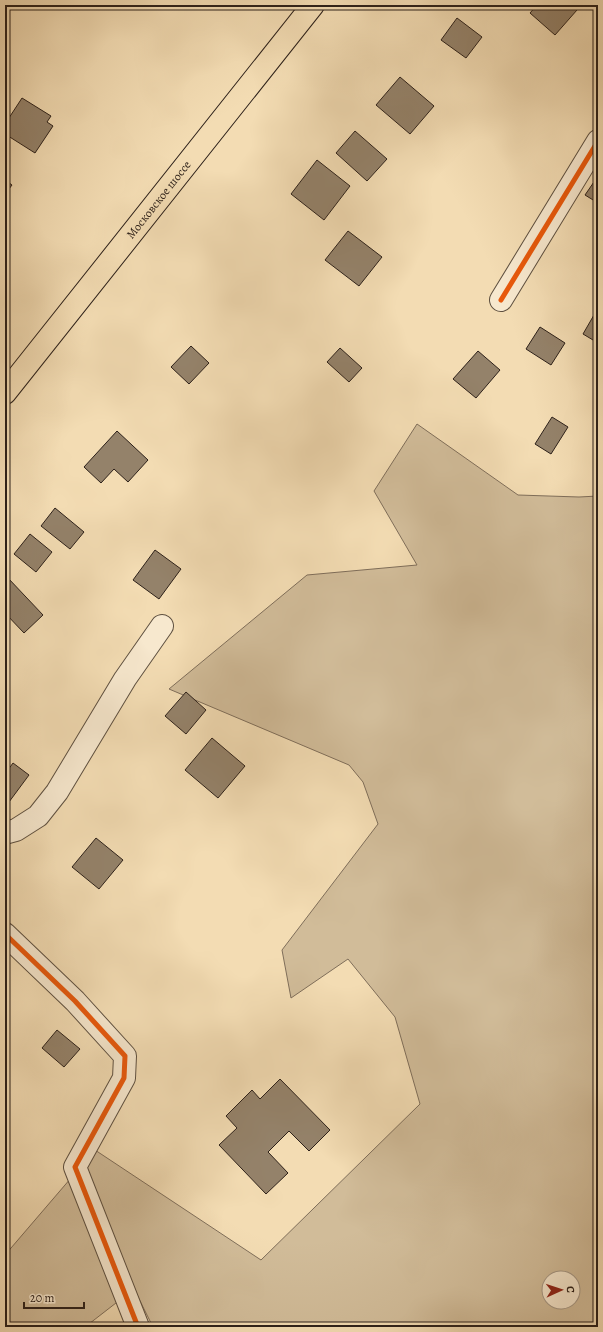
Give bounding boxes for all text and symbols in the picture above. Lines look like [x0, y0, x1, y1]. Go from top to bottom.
street label: Московское шоссе [123, 157, 195, 242]
north arrow [541, 1270, 581, 1310]
scale bar [24, 1284, 84, 1310]
text: С [563, 1286, 578, 1293]
text: 20 m [30, 1290, 54, 1306]

